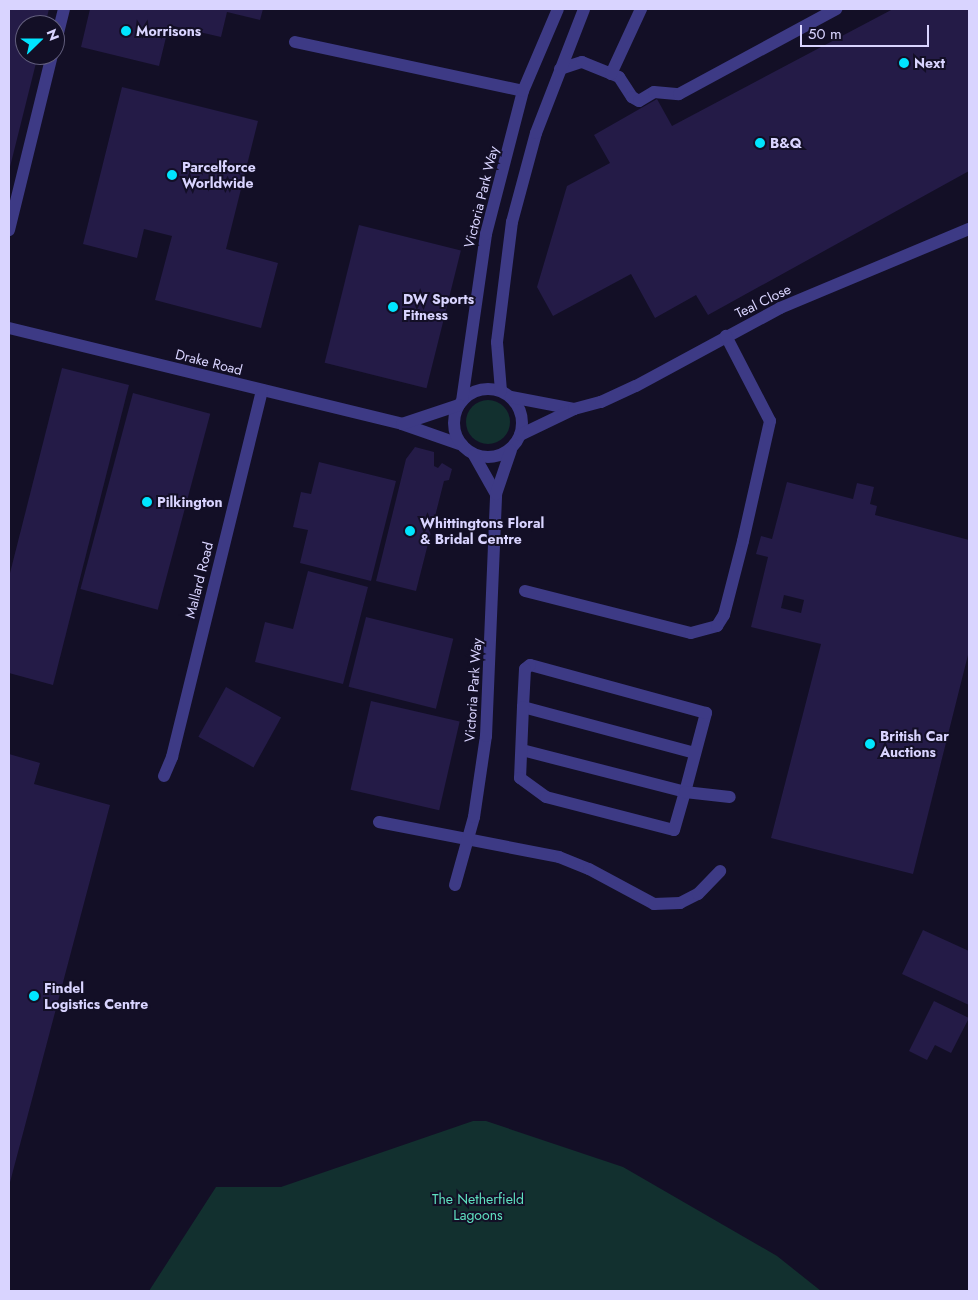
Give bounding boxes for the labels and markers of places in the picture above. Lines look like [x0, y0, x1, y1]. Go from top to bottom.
place label: Morrisons [136, 23, 201, 39]
marker: Morrisons [120, 25, 132, 37]
place label: Next [914, 55, 945, 71]
marker: Next [898, 57, 910, 69]
place label: B&Q [770, 135, 802, 151]
marker: B&Q [754, 137, 766, 149]
place label: Parcelforce Worldwide [182, 159, 256, 192]
marker: Parcelforce Worldwide [166, 169, 178, 181]
place label: DW Sports Fitness [403, 291, 474, 324]
marker: DW Sports Fitness [387, 301, 399, 313]
place label: Pilkington [157, 494, 223, 510]
marker: Pilkington [141, 496, 153, 508]
place label: Whittingtons Floral & Bridal Centre [420, 515, 544, 548]
marker: Whittingtons Floral & Bridal Centre [404, 525, 416, 537]
place label: British Car Auctions [880, 728, 949, 760]
marker: British Car Auctions [864, 738, 876, 750]
place label: Findel Logistics Centre [44, 980, 148, 1012]
marker: Findel Logistics Centre [28, 990, 40, 1002]

